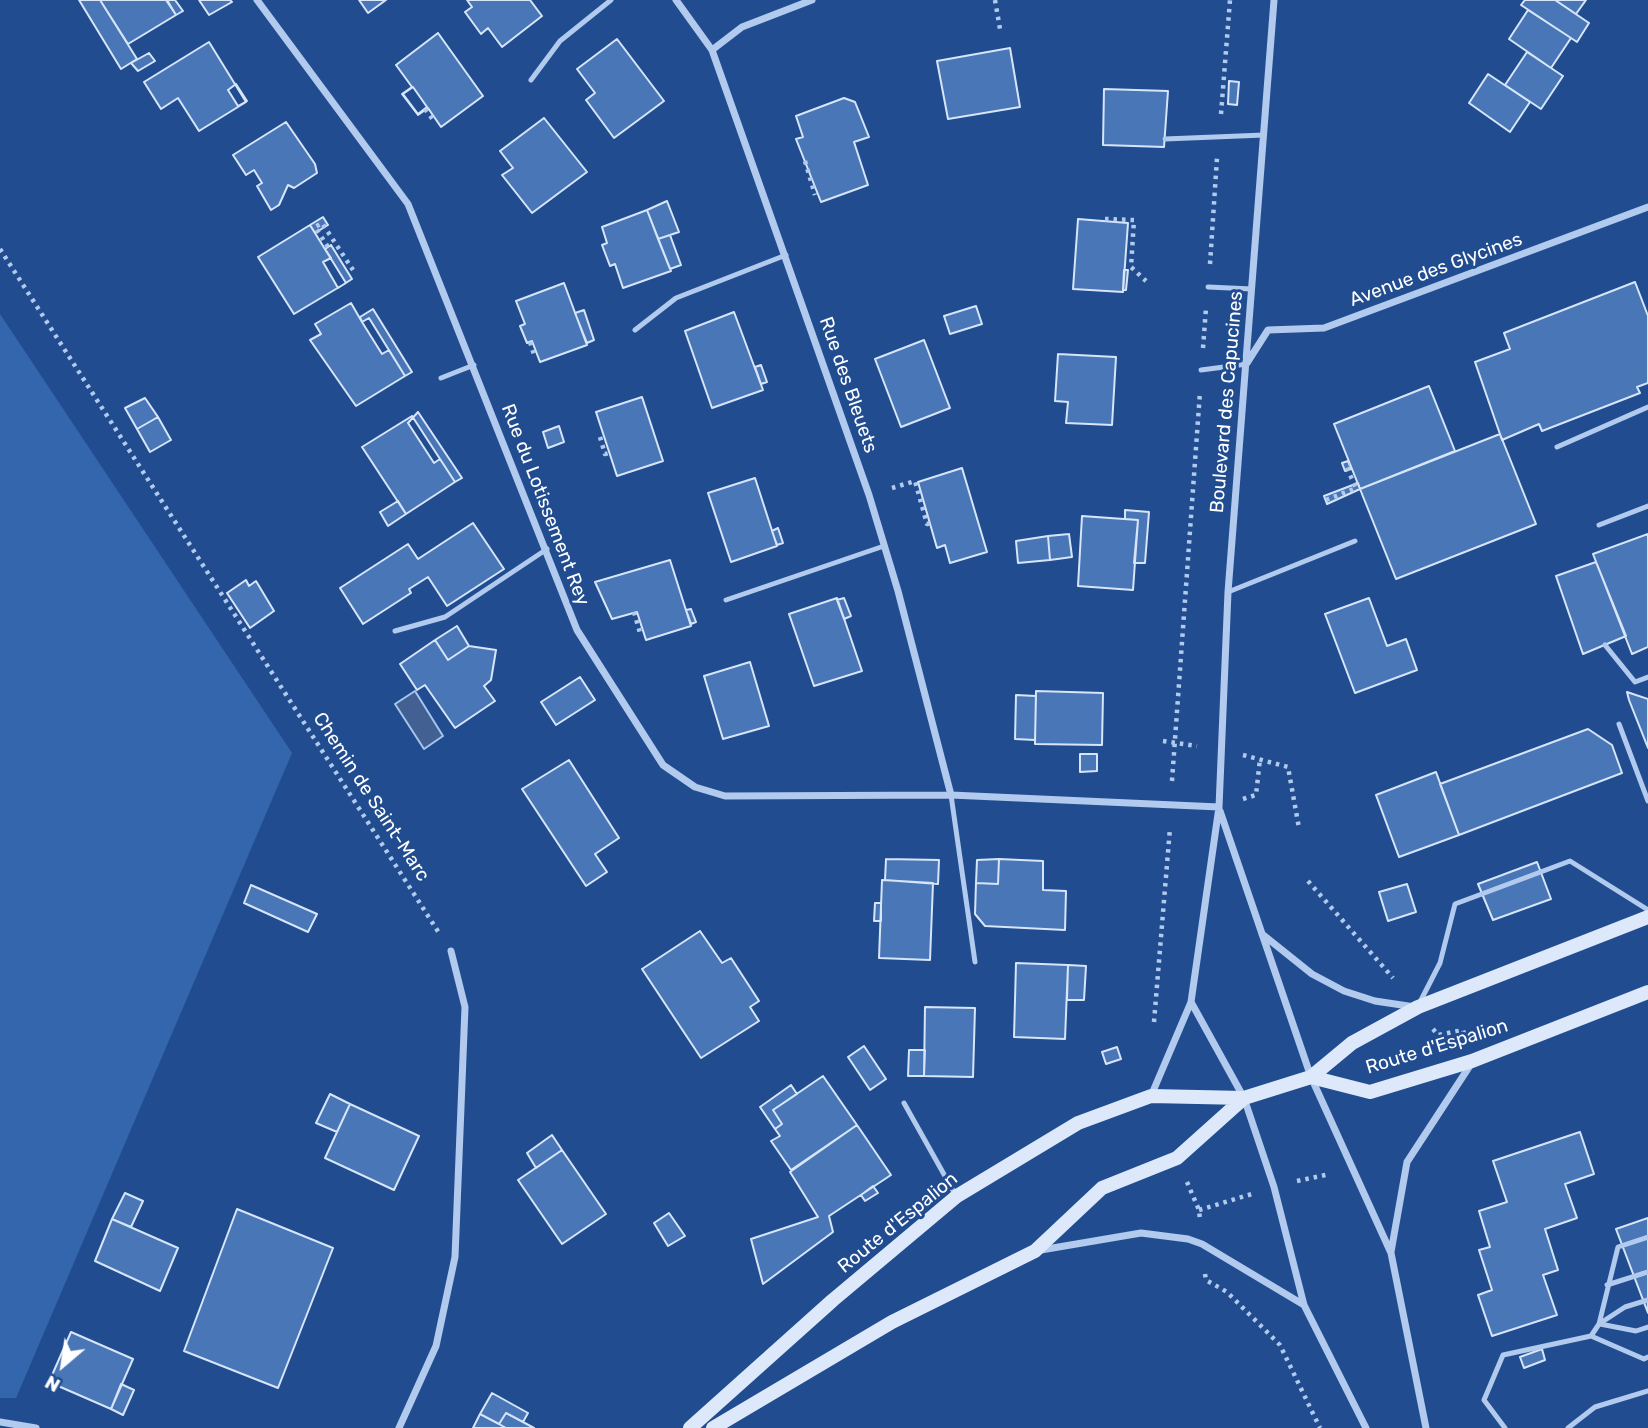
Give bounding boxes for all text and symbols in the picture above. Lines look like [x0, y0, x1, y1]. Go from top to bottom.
street label: Avenue des Glycines [1347, 228, 1525, 312]
street label: Boulevard des Capucines [1206, 290, 1248, 514]
street label: Rue des Bleuets [814, 314, 882, 456]
street label: Rue du Lotissement Rey [496, 401, 594, 609]
street label: Chemin de Saint-Marc [308, 708, 434, 886]
street label: Route d'Espalion [1363, 1015, 1511, 1079]
street label: Route d'Espalion [834, 1168, 962, 1278]
north arrow [28, 1330, 98, 1400]
text: N [41, 1370, 64, 1397]

